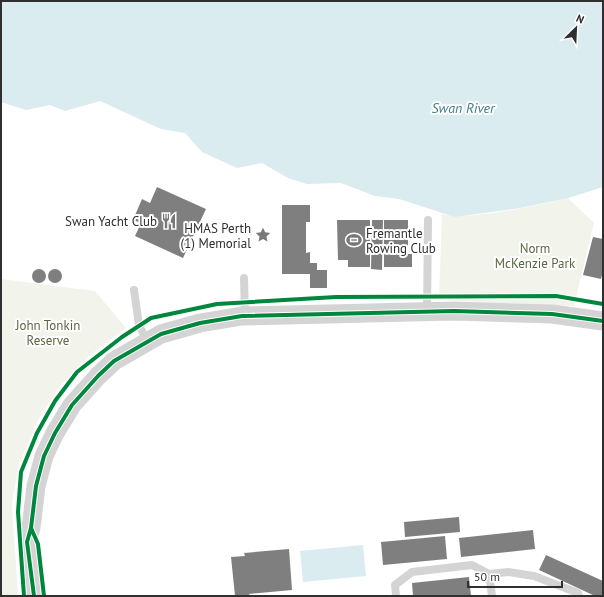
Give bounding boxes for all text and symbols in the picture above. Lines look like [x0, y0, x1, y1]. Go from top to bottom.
north arrow [556, 8, 596, 48]
text: N [574, 11, 586, 27]
water label: Swan River [432, 99, 496, 117]
restaurant icon: Swan Yacht Club [160, 212, 178, 230]
place label: Swan Yacht Club [65, 213, 157, 230]
place label: HMAS Perth (1) Memorial [181, 220, 251, 252]
place label: Fremantle Rowing Club [366, 225, 436, 257]
place icon: HMAS Perth (1) Memorial [254, 226, 272, 244]
sports icon: Fremantle Rowing Club [345, 231, 363, 249]
park label: Norm McKenzie Park [495, 240, 576, 272]
park label: John Tonkin Reserve [15, 317, 80, 349]
scale bar [468, 563, 562, 589]
text: 50 m [474, 569, 500, 584]

